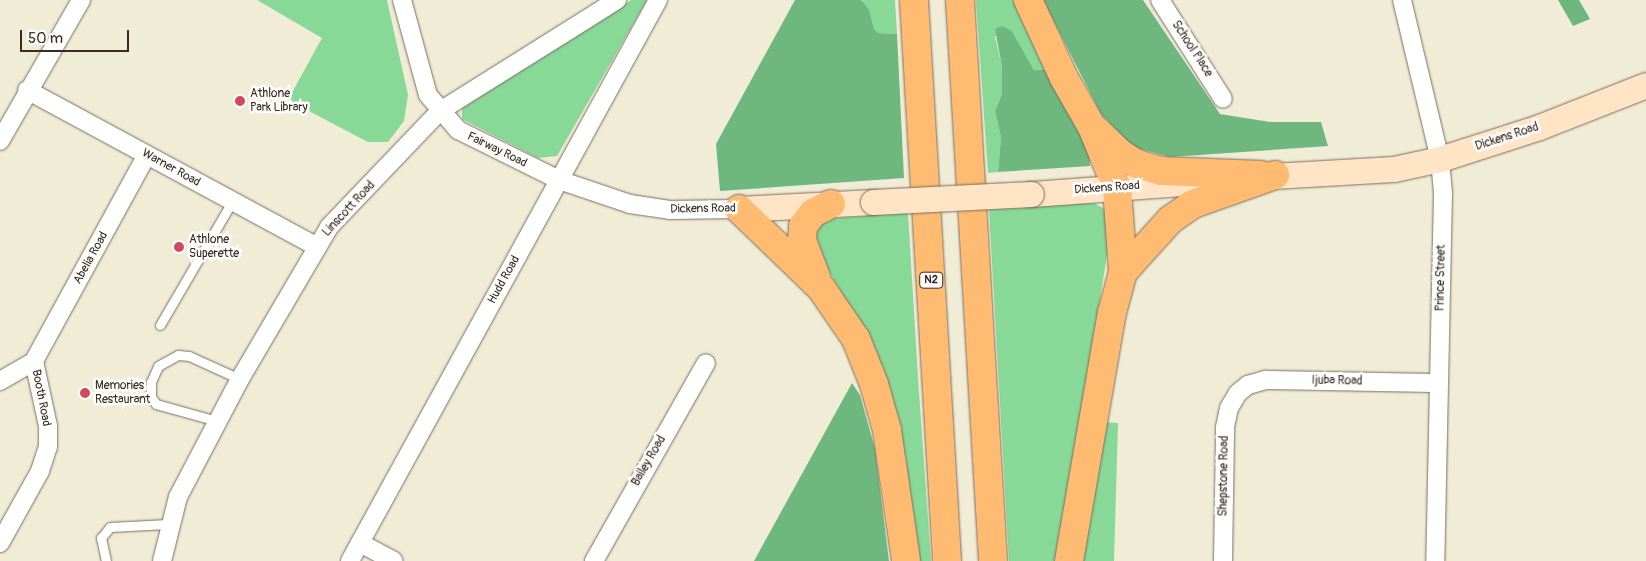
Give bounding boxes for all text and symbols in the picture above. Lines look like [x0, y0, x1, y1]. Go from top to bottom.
street label: School Place [1168, 18, 1216, 80]
scale bar [22, 20, 131, 52]
text: 50 m [28, 29, 63, 48]
place label: Athlone Park Library [250, 87, 308, 115]
marker: Athlone Park Library [234, 95, 246, 107]
street label: Dickens Road [1473, 120, 1541, 154]
street label: Fairway Road [465, 129, 529, 171]
street label: Warner Road [139, 146, 203, 190]
street label: Linscott Road [320, 178, 378, 240]
street label: Dickens Road [1074, 179, 1140, 197]
street label: Dickens Road [670, 201, 736, 217]
street label: Abelia Road [71, 229, 111, 287]
place label: Athlone Superette [189, 233, 239, 261]
marker: Athlone Superette [173, 241, 185, 253]
street label: Prince Street [1433, 245, 1449, 311]
street label: Hudd Road [485, 253, 523, 307]
road number: N2 [918, 272, 944, 288]
street label: Booth Road [28, 368, 54, 428]
street label: Ijuba Road [1311, 373, 1363, 389]
place label: Memories Restaurant [95, 379, 150, 407]
marker: Memories Restaurant [79, 387, 91, 399]
street label: Bailey Road [629, 433, 669, 489]
street label: Shepstone Road [1216, 435, 1232, 517]

